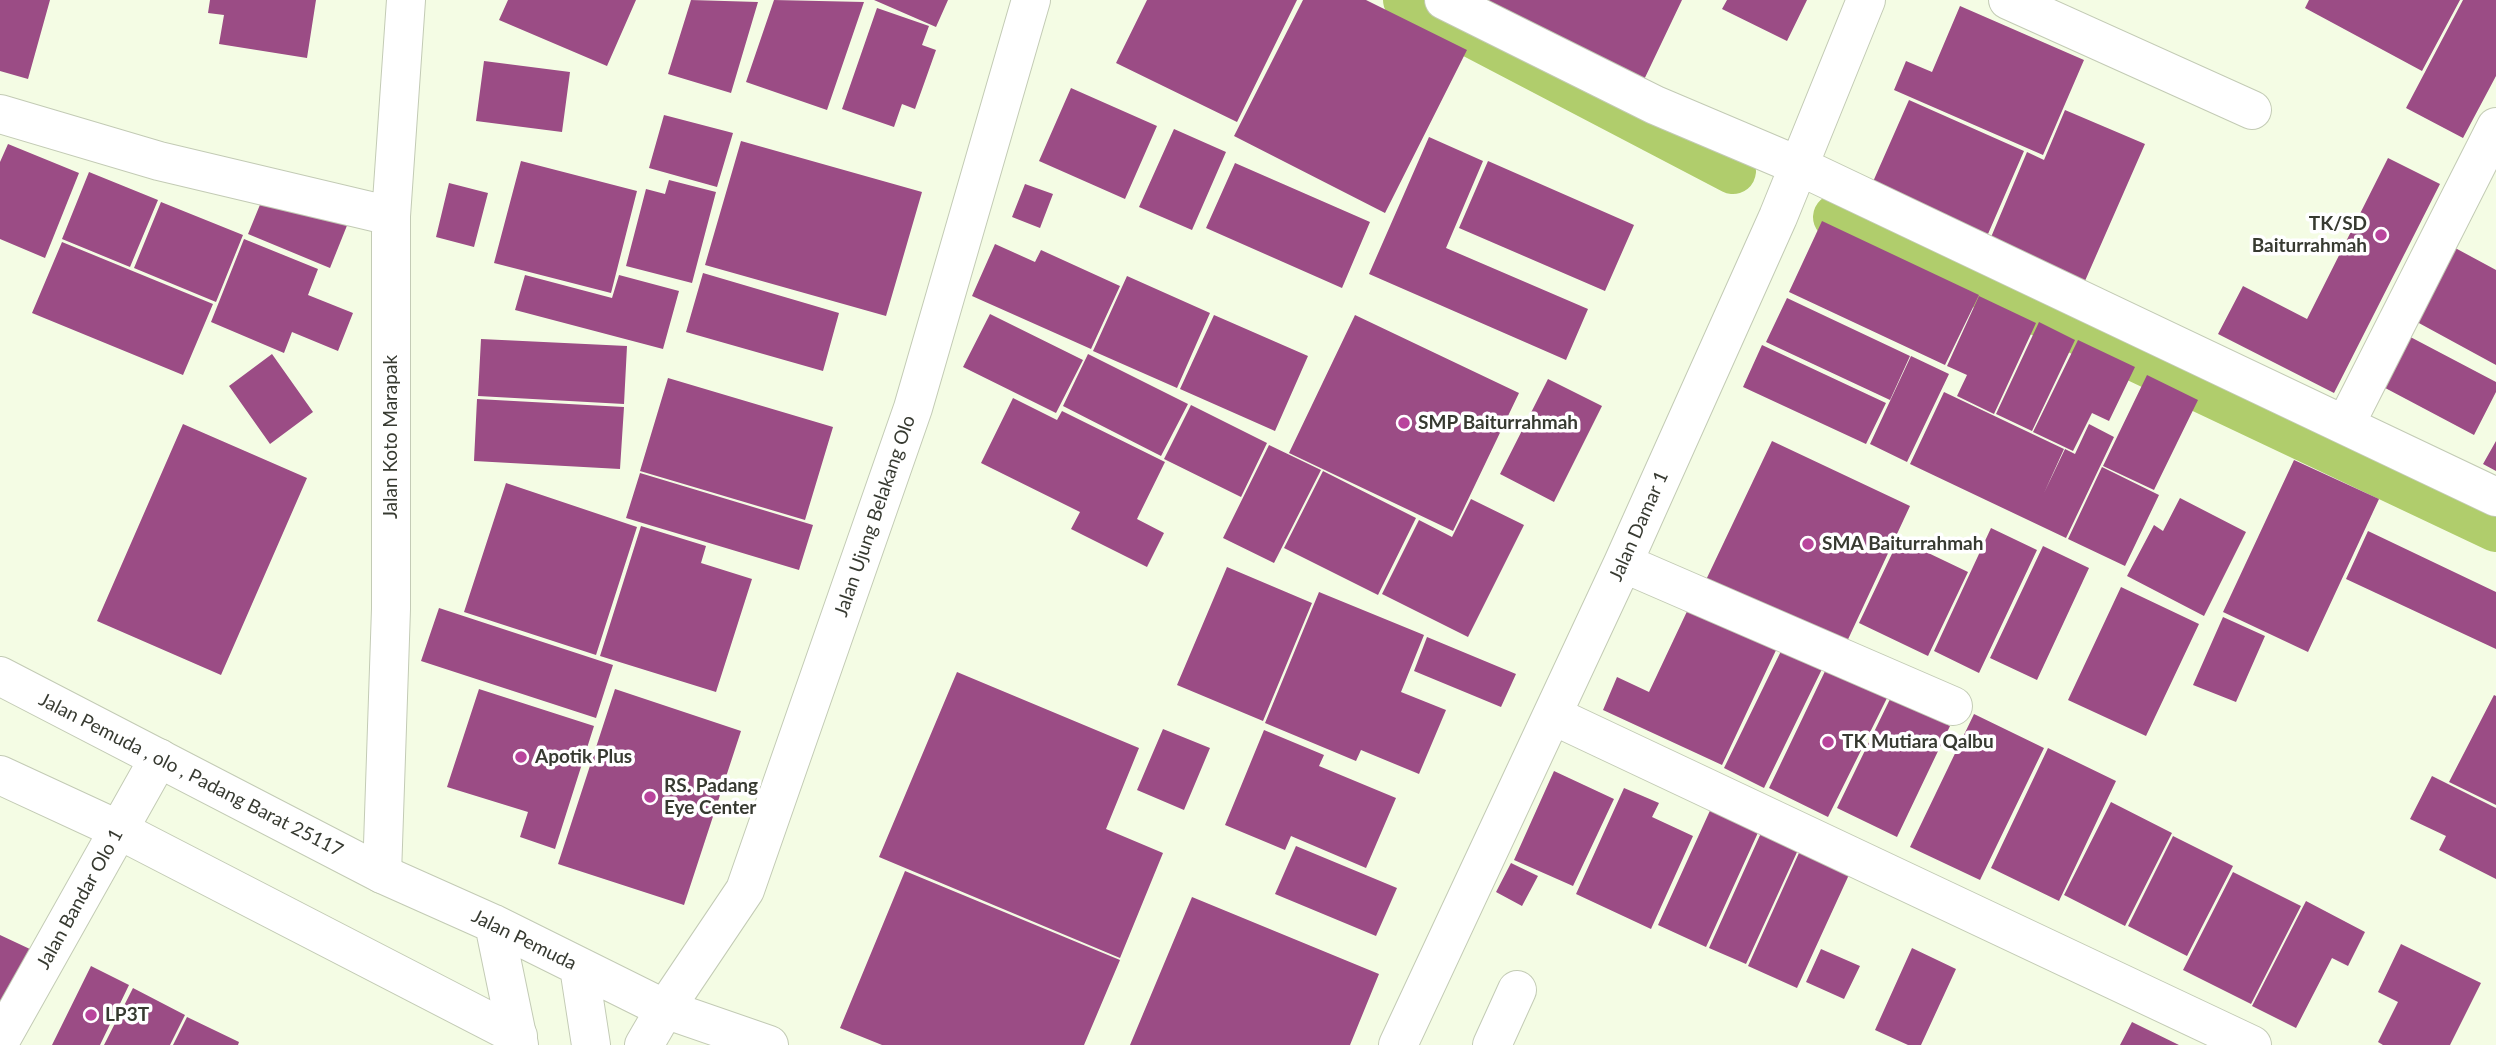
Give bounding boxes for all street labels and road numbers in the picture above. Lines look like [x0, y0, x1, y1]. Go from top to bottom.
street label: Jalan Koto Marapak [380, 355, 402, 519]
street label: Jalan Ujung Belakang Olo [830, 412, 920, 620]
street label: Jalan Damar 1 [1605, 467, 1673, 585]
street label: Jalan Pemuda , olo , Padang Barat 25117 [35, 688, 347, 862]
street label: Jalan Bandar Olo 1 [32, 825, 128, 973]
street label: Jalan Pemuda [468, 905, 580, 975]

